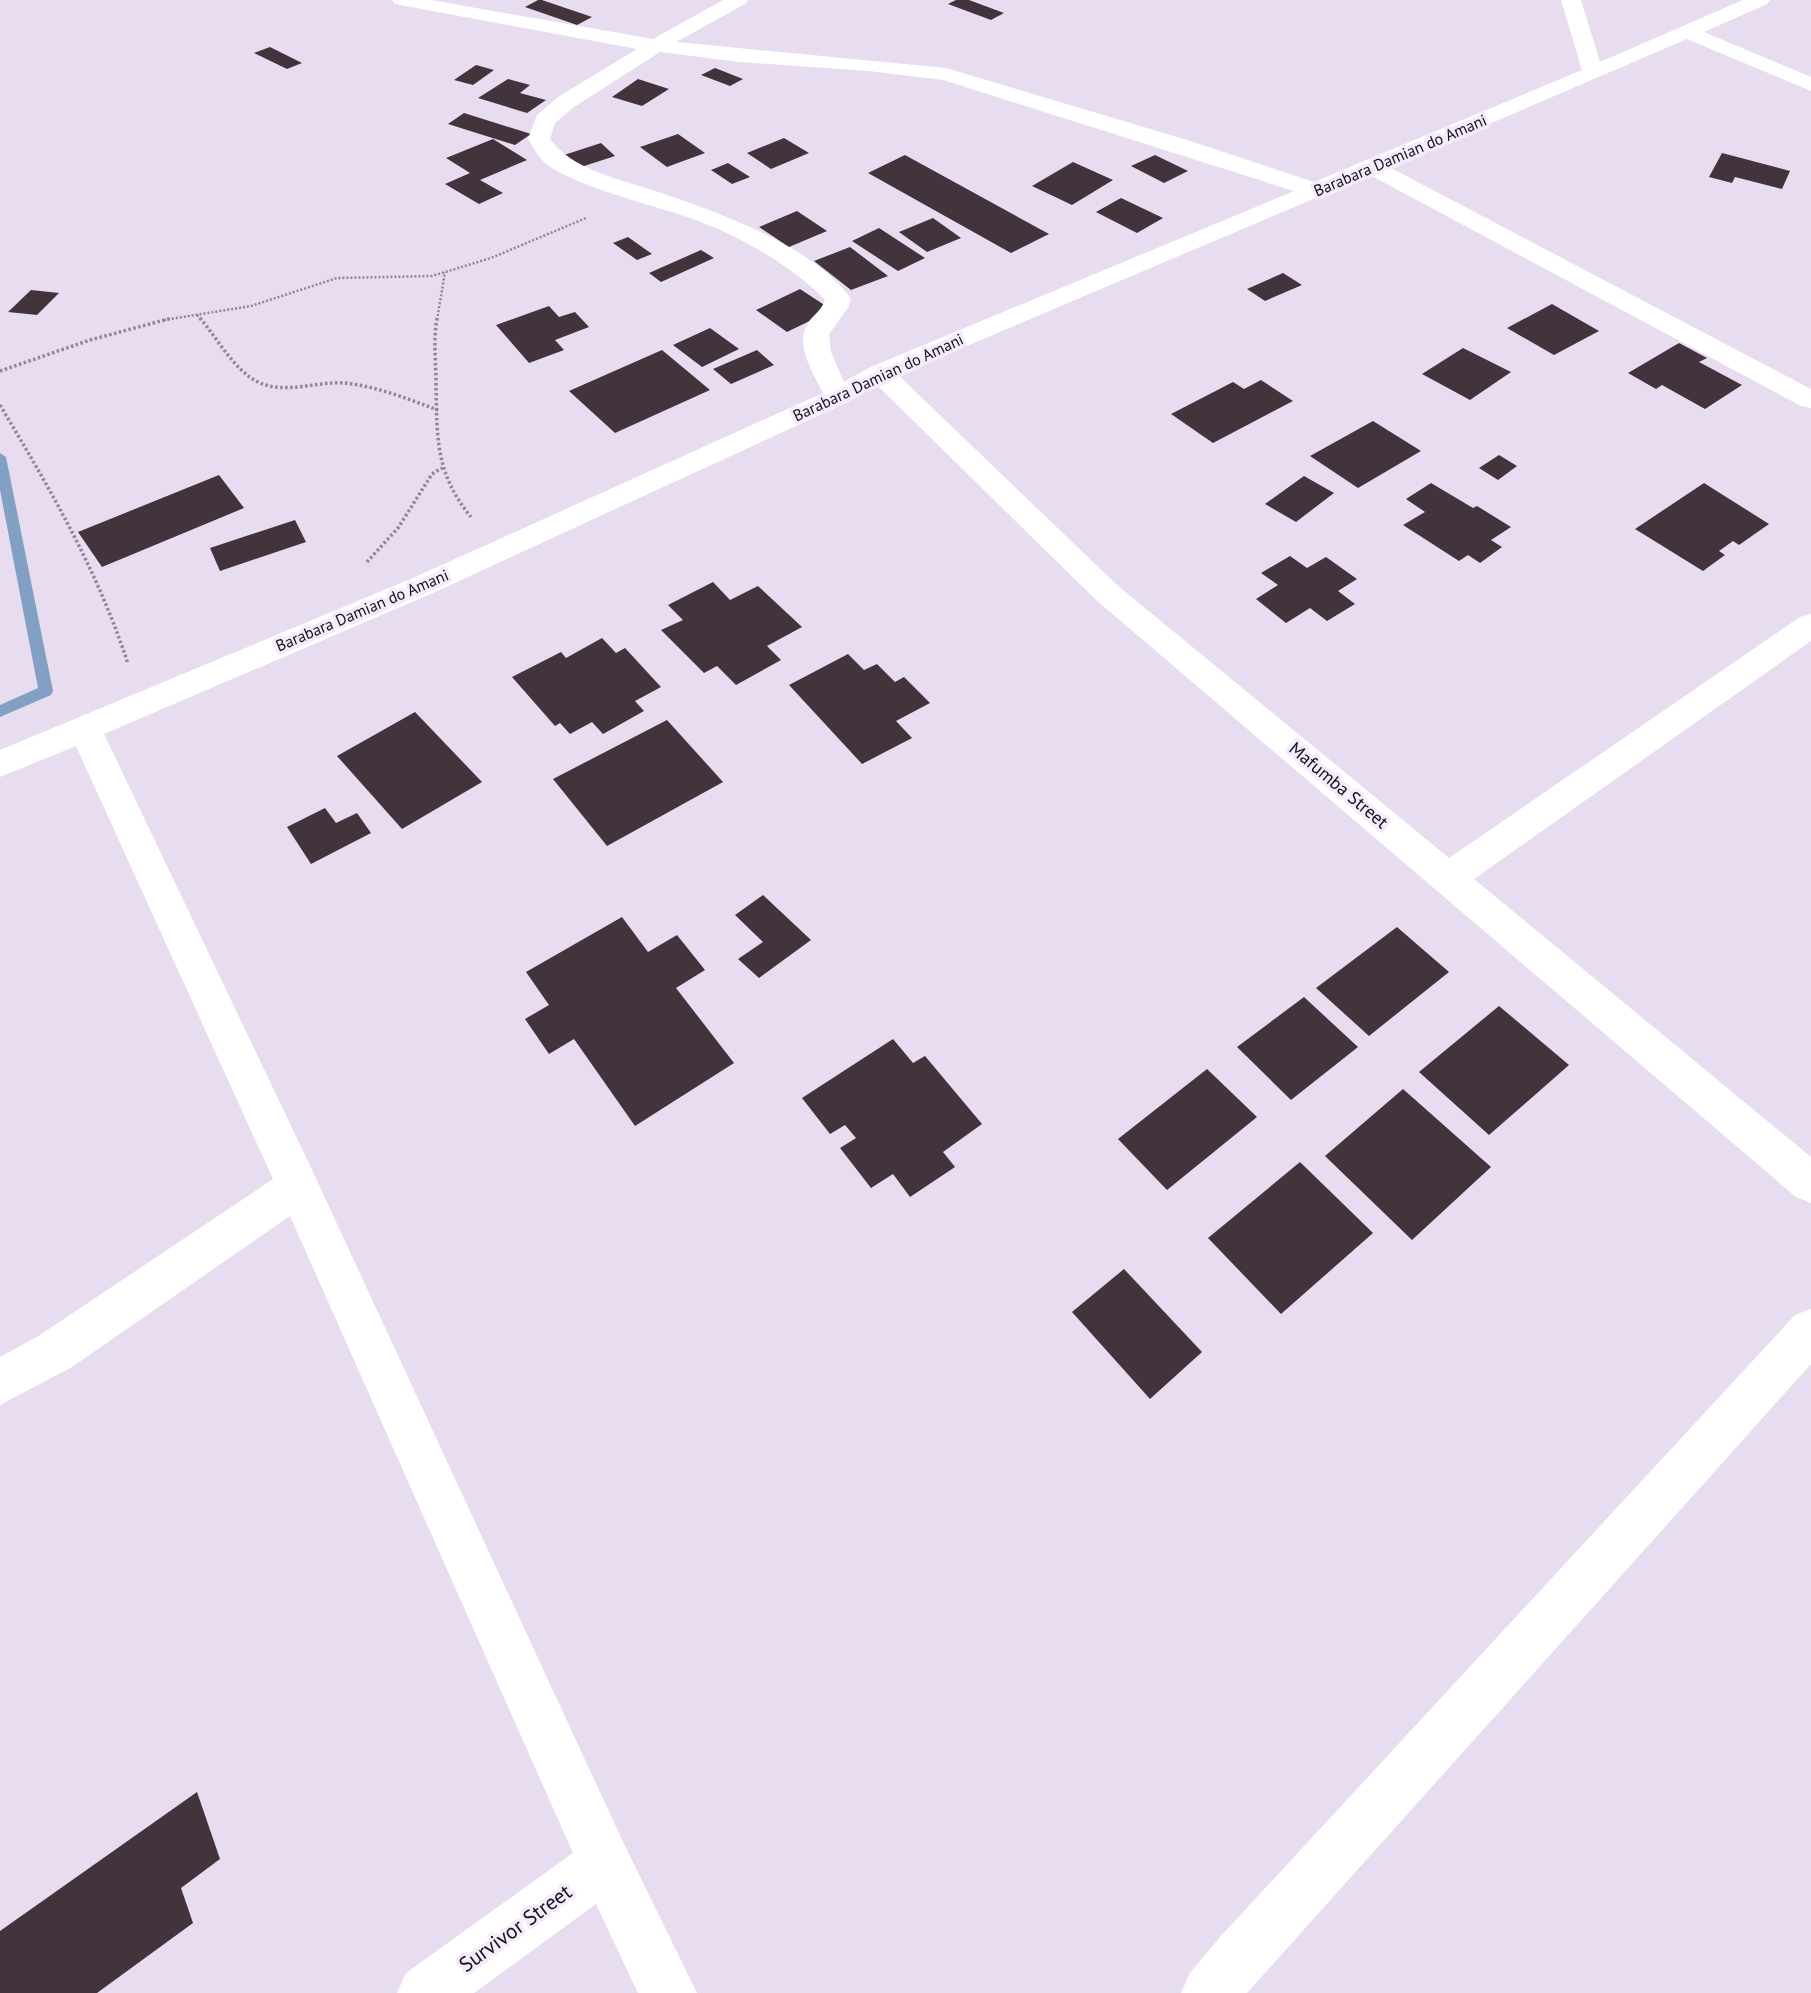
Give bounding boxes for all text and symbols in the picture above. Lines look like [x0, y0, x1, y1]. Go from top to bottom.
street label: Barabara Damian do Amani [1311, 109, 1489, 201]
street label: Barabara Damian do Amani [790, 329, 966, 425]
street label: Barabara Damian do Amani [273, 564, 451, 656]
street label: Mafumba Street [1285, 737, 1393, 833]
street label: Survivor Street [453, 1878, 577, 1978]

